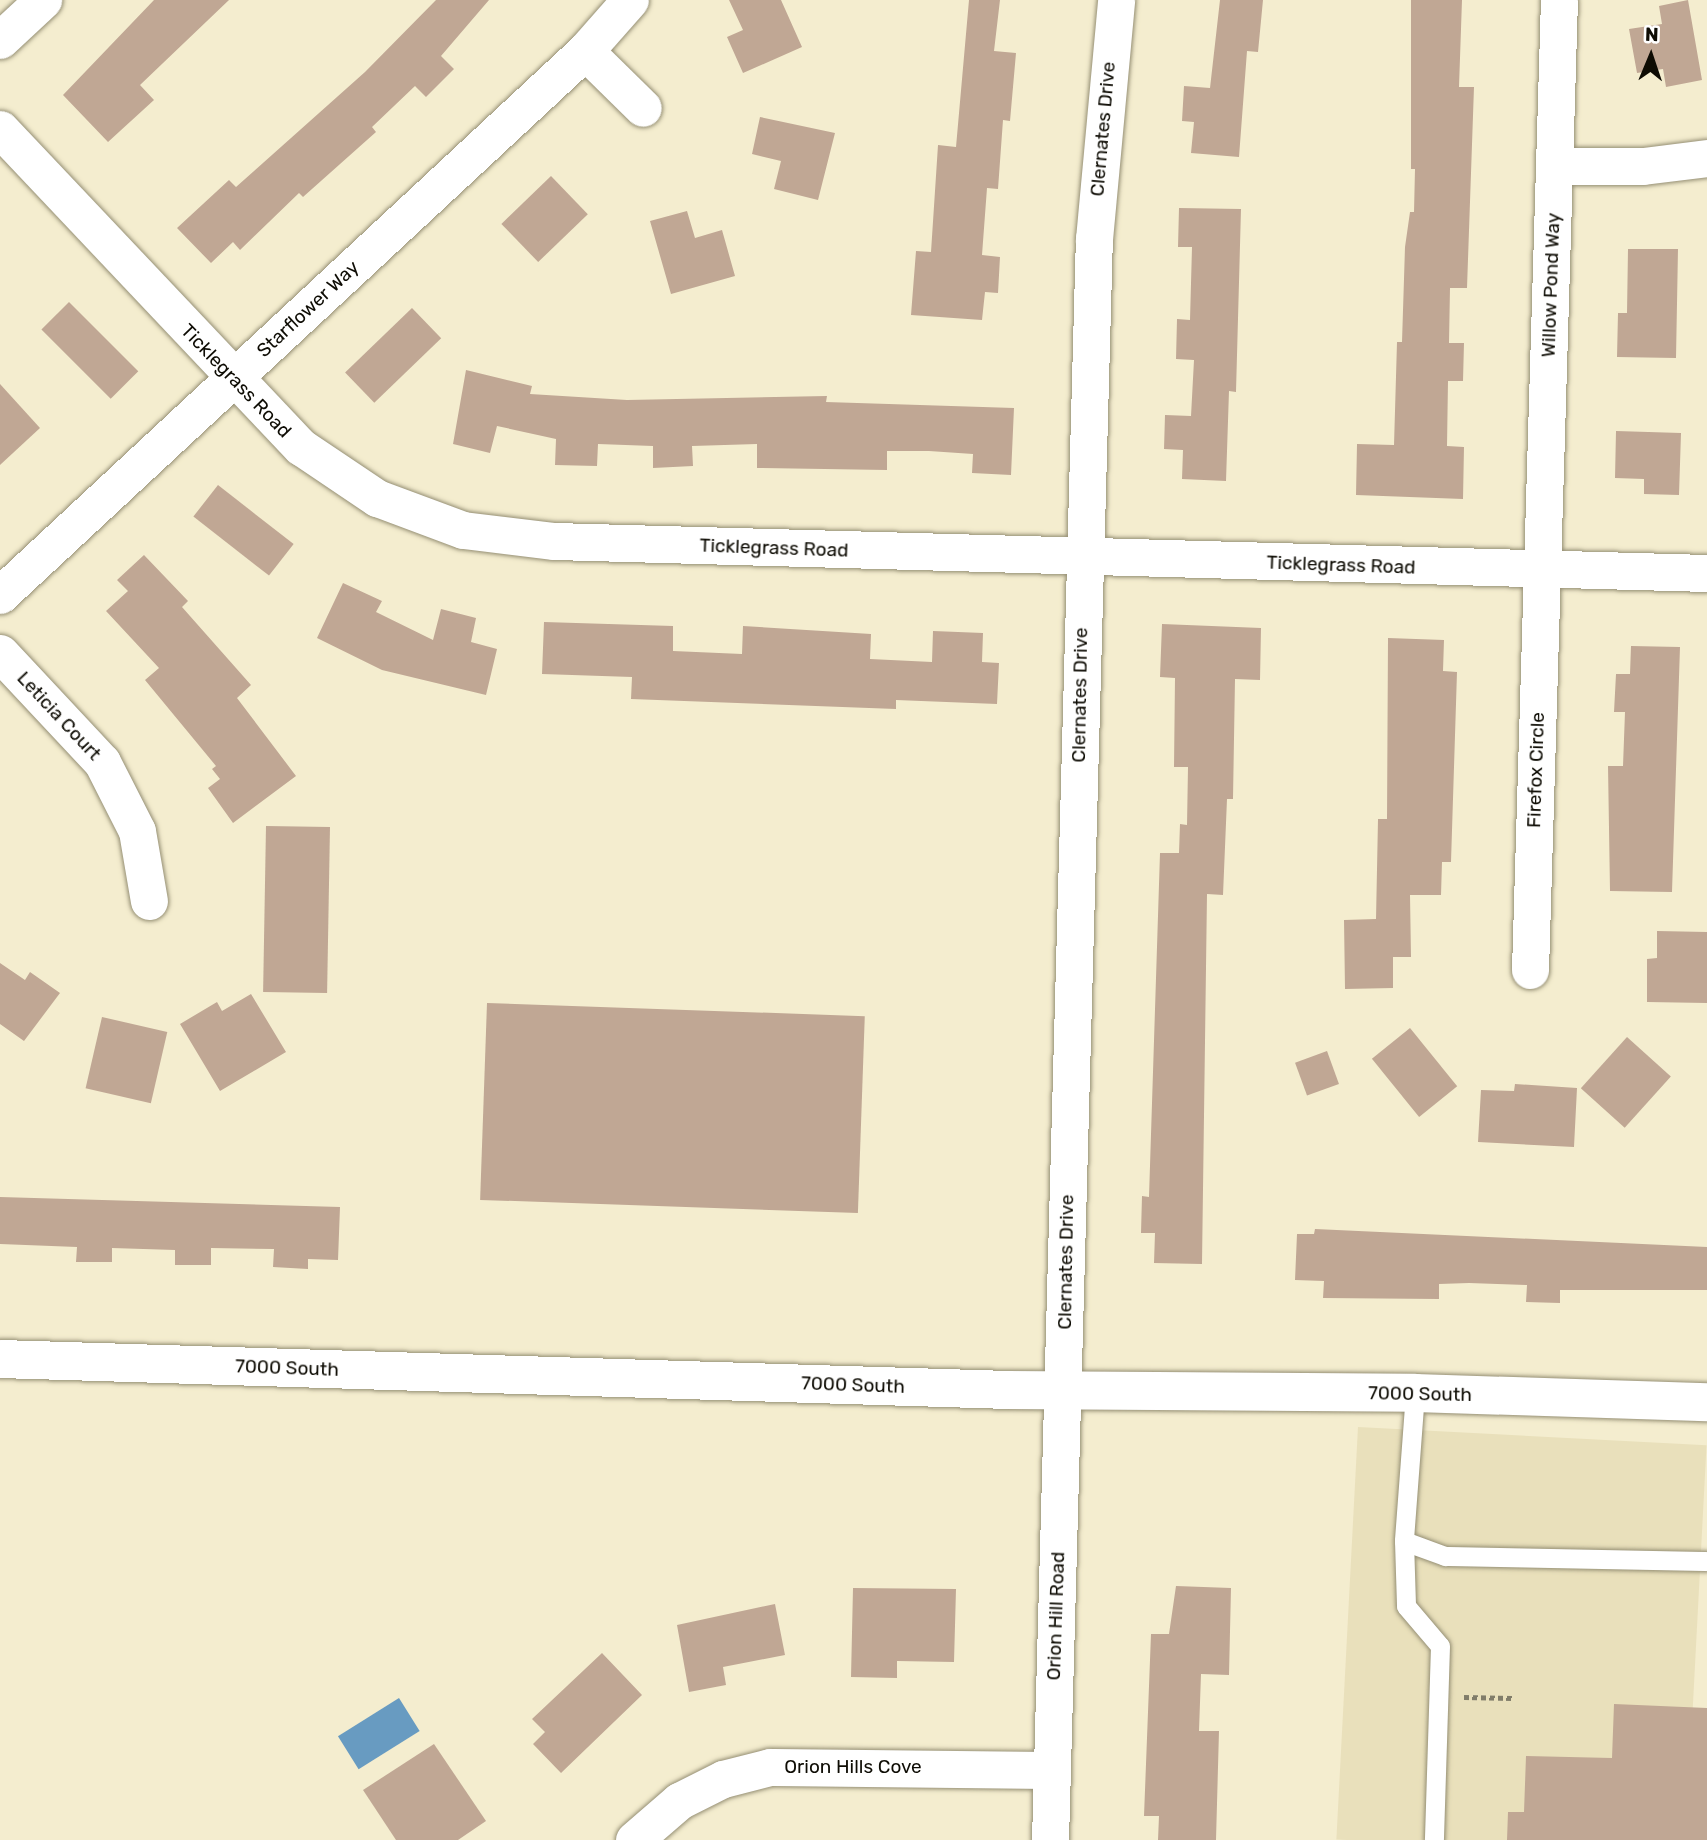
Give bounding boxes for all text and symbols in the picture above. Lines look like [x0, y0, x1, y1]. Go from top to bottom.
north arrow [1616, 21, 1686, 91]
text: N [1645, 23, 1659, 46]
street label: Clernates Drive [1086, 61, 1120, 197]
street label: Willow Pond Way [1537, 212, 1565, 358]
street label: Starflower Way [252, 256, 364, 362]
street label: Ticklegrass Road [176, 319, 296, 443]
street label: Ticklegrass Road [699, 534, 849, 562]
street label: Ticklegrass Road [1266, 551, 1416, 579]
street label: Clernates Drive [1067, 627, 1093, 763]
street label: Leticia Court [12, 667, 106, 765]
street label: Firefox Circle [1523, 712, 1549, 828]
street label: Clernates Drive [1053, 1194, 1079, 1330]
street label: 7000 South [235, 1355, 339, 1381]
street label: 7000 South [801, 1372, 905, 1398]
street label: 7000 South [1368, 1382, 1472, 1406]
street label: Orion Hill Road [1042, 1551, 1070, 1681]
street label: Orion Hills Cove [784, 1756, 922, 1778]

